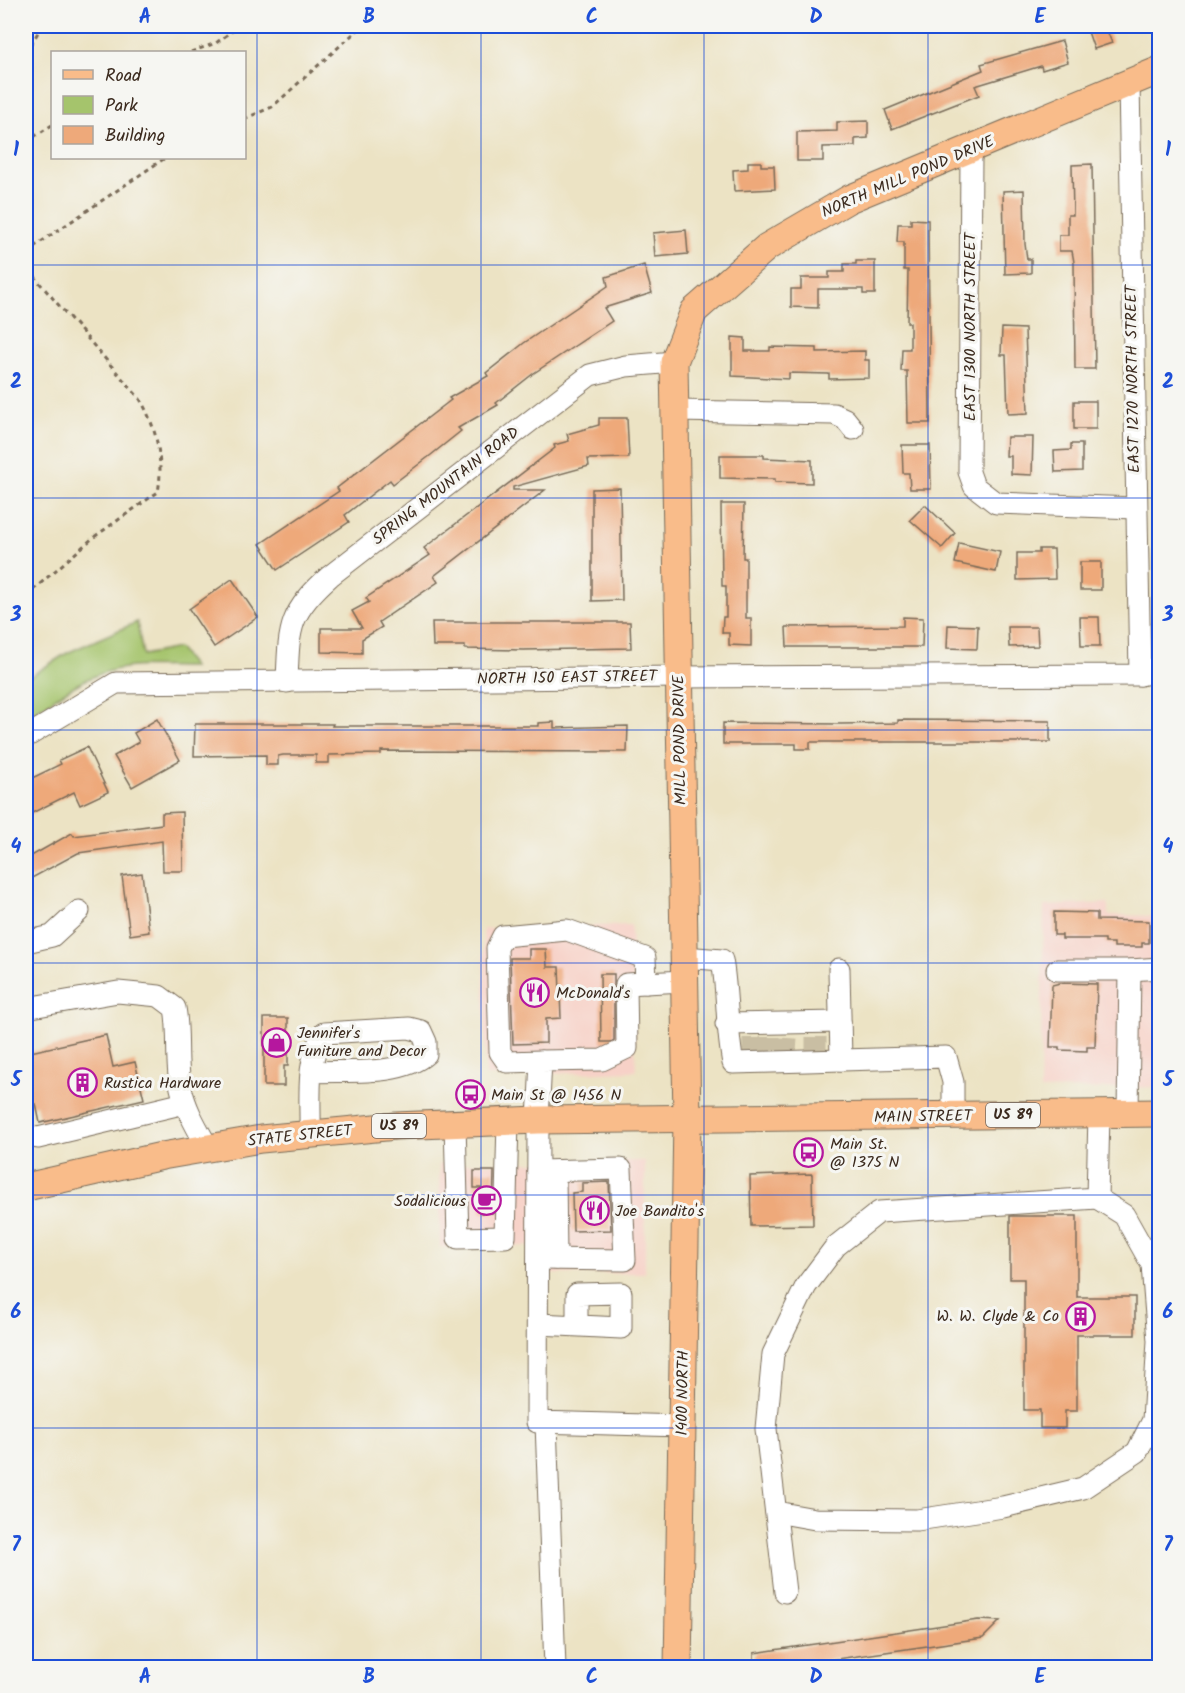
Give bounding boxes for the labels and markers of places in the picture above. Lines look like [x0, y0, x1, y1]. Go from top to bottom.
restaurant icon: McDonald's [519, 977, 551, 1009]
place label: McDonald's [556, 981, 631, 1006]
place label: Jennifer's Funiture and Decor [297, 1021, 428, 1064]
shop icon: Jennifer's Funiture and Decor [260, 1026, 292, 1058]
building icon: Rustica Hardware [67, 1067, 99, 1099]
place label: Rustica Hardware [104, 1071, 221, 1096]
bus stop icon: Main St @ 1456 N [454, 1079, 486, 1111]
place label: Main St @ 1456 N [491, 1083, 622, 1108]
place label: Main St. @ 1375 N [830, 1132, 899, 1175]
bus stop icon: Main St. @ 1375 N [793, 1137, 825, 1169]
cafe icon: Sodalicious [471, 1185, 503, 1217]
place label: Sodalicious [394, 1189, 466, 1214]
restaurant icon: Joe Bandito's [578, 1195, 610, 1227]
place label: Joe Bandito's [615, 1199, 704, 1224]
building icon: W. W. Clyde & Co [1064, 1300, 1096, 1332]
place label: W. W. Clyde & Co [936, 1304, 1059, 1329]

